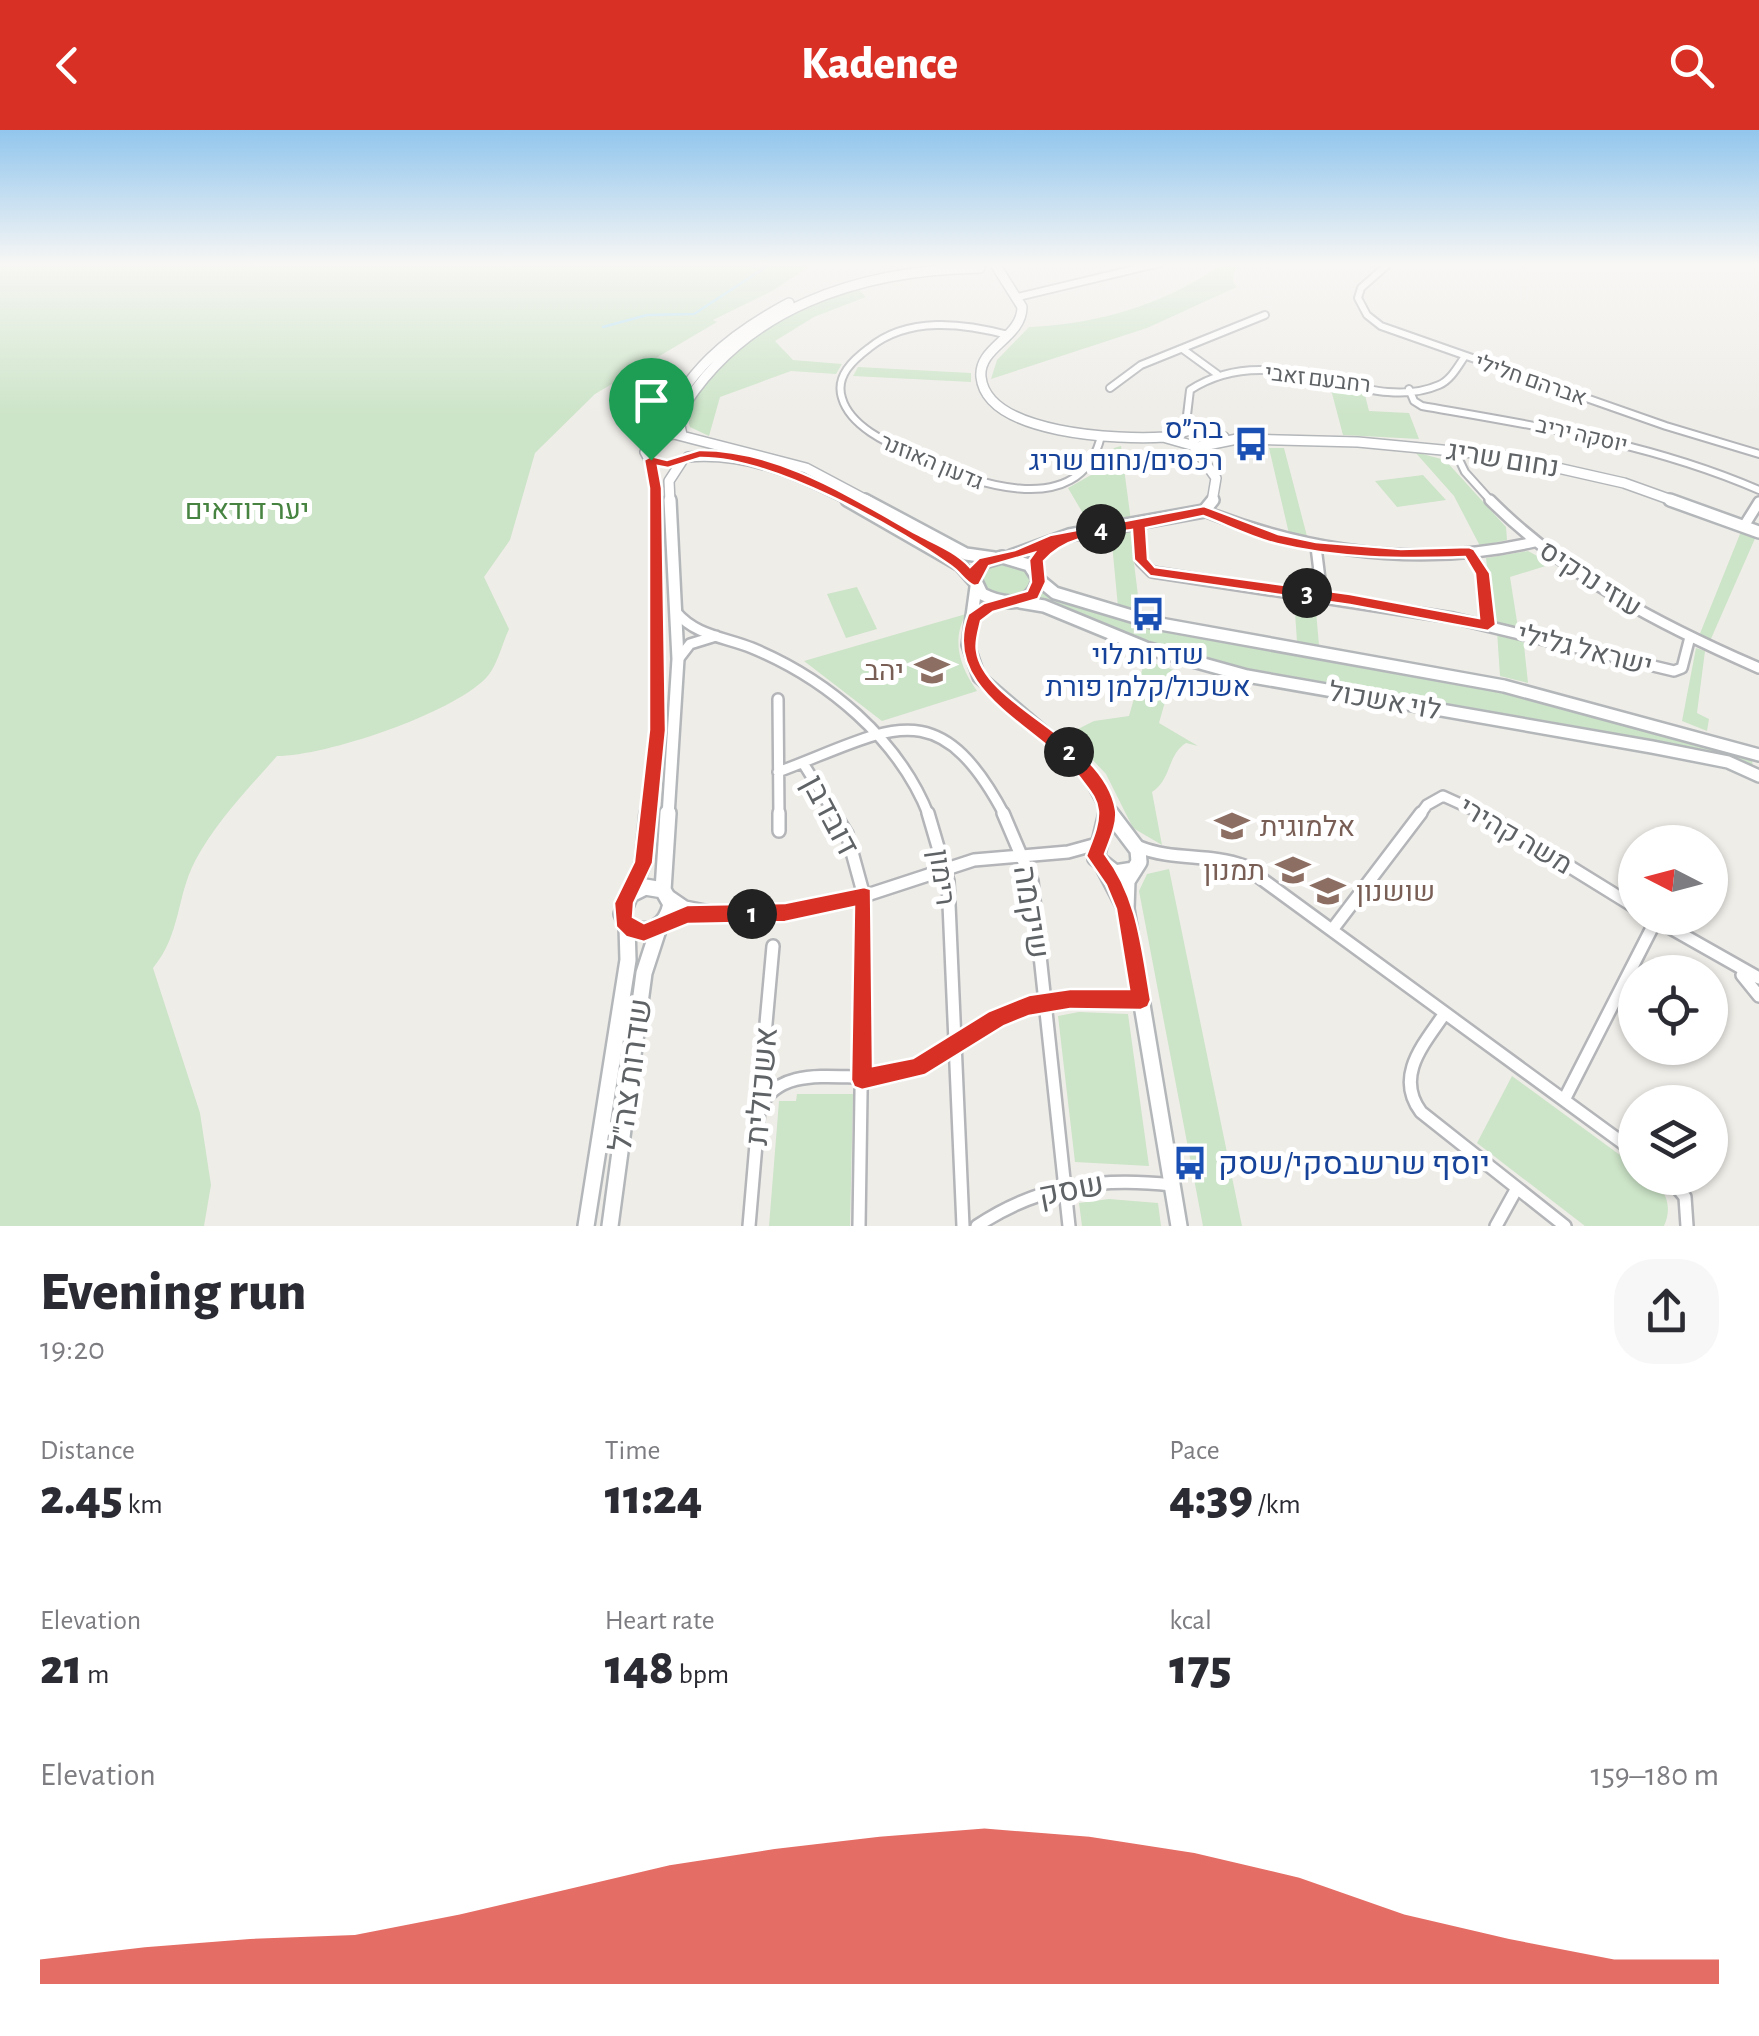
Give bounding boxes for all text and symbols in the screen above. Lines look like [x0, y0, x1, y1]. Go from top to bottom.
icon: back [40, 38, 95, 93]
icon: search [1664, 38, 1719, 93]
text: Kadence [801, 42, 958, 87]
street label: אברהם חלילי [1472, 351, 1589, 409]
pin [609, 358, 694, 461]
street label: רחבעם זאבי [1264, 362, 1372, 396]
icon: arrive [624, 373, 679, 428]
street label: יוסקה יריב [1534, 414, 1630, 456]
place label: בה״ס רכסים/נחום שריג [1029, 416, 1223, 476]
bus stop icon: בה״ס רכסים/נחום שריג [1232, 425, 1270, 463]
street label: גדעון האוזנר [877, 430, 986, 493]
street label: נחום שריג [1445, 437, 1561, 483]
park label: יער דודאים [185, 497, 309, 525]
pin: 4 [1076, 504, 1126, 554]
text: 4 [1094, 515, 1108, 543]
street label: עוזי נרקיס [1534, 537, 1646, 623]
pin: 3 [1282, 568, 1332, 618]
text: 3 [1301, 579, 1313, 607]
bus stop icon: שדרות לוי אשכול/קלמן פורת [1129, 595, 1167, 633]
street label: ישראל גלילי [1514, 621, 1655, 681]
place label: שדרות לוי אשכול/קלמן פורת [1045, 642, 1251, 702]
school or university icon: יהב [913, 651, 951, 689]
place label: יהב [864, 658, 904, 686]
street label: לוי אשכול [1326, 678, 1443, 726]
pin: 2 [1044, 727, 1094, 777]
text: 2 [1062, 738, 1076, 766]
street label: דובדבן [796, 770, 864, 861]
street label: משה קהירי [1454, 793, 1576, 880]
school or university icon: אלמוגית [1213, 807, 1251, 845]
place label: אלמוגית [1260, 814, 1355, 842]
north arrow [1618, 825, 1728, 935]
map controls [1618, 825, 1728, 1195]
street label: רימון [923, 847, 959, 907]
school or university icon: תמנון [1274, 851, 1312, 889]
place label: תמנון [1203, 858, 1265, 886]
street label: שיקמה [1008, 863, 1054, 961]
school or university icon: שושנון [1309, 872, 1347, 910]
place label: שושנון [1356, 879, 1435, 907]
pin: 1 [727, 889, 777, 939]
text: 1 [747, 900, 757, 928]
button: locate [1618, 955, 1728, 1065]
street label: שדרות צה"ל [604, 997, 658, 1154]
street label: אשכולית [741, 1026, 783, 1147]
button: layers [1618, 1085, 1728, 1195]
bus stop icon: יוסף שרשבסקי/שסק [1171, 1144, 1209, 1182]
place label: יוסף שרשבסקי/שסק [1218, 1148, 1490, 1180]
street label: שסק [1036, 1168, 1106, 1212]
button: share [1614, 1259, 1719, 1364]
text: Evening run [40, 1265, 306, 1320]
text: 19:20 [40, 1333, 105, 1365]
text: Distance [40, 1437, 135, 1465]
text: Time [605, 1437, 660, 1465]
text: Pace [1169, 1437, 1220, 1465]
text: 2.45 [40, 1473, 123, 1523]
text: 11:24 [605, 1473, 703, 1523]
text: 4:39 [1169, 1473, 1253, 1523]
text: km [123, 1491, 163, 1519]
text: /km [1253, 1491, 1301, 1519]
text: Elevation [40, 1607, 141, 1635]
text: Heart rate [605, 1607, 715, 1635]
text: kcal [1169, 1607, 1212, 1635]
text: 21 [40, 1643, 82, 1693]
text: 148 [605, 1643, 674, 1693]
text: 175 [1169, 1643, 1232, 1693]
text: m [82, 1661, 109, 1689]
text: bpm [674, 1661, 729, 1689]
text: Elevation [40, 1759, 156, 1791]
text: 159–180 m [1590, 1759, 1719, 1791]

